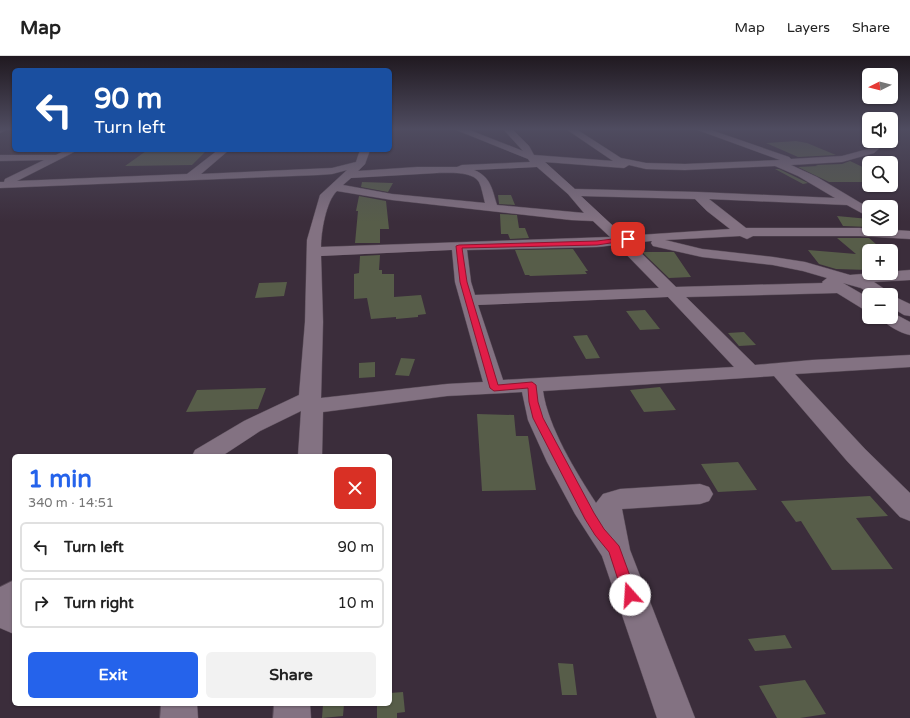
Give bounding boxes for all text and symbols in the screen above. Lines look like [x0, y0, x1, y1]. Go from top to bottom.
text: Map [20, 17, 61, 39]
text: Map [735, 19, 765, 36]
text: Layers [787, 19, 830, 36]
text: Share [852, 19, 890, 36]
north arrow [862, 68, 898, 104]
map controls [862, 68, 898, 324]
text: 90 m [94, 82, 162, 116]
icon: left [28, 84, 80, 136]
button: sound [862, 112, 898, 148]
text: Turn left [94, 116, 166, 138]
button: search [862, 156, 898, 192]
button: layers [862, 200, 898, 236]
pin [611, 222, 645, 256]
icon: arrive [617, 228, 639, 250]
button: + [862, 244, 898, 280]
button: − [862, 288, 898, 324]
text: 1 min [28, 465, 92, 494]
button: close [334, 467, 376, 509]
text: 340 m · 14:51 [28, 495, 114, 511]
icon: left [30, 536, 52, 558]
text: Turn left [64, 538, 124, 556]
text: 90 m [337, 538, 374, 556]
position arrow [609, 574, 651, 616]
icon: right [30, 592, 52, 614]
text: Turn right [64, 594, 134, 612]
text: 10 m [337, 594, 374, 612]
button: Exit [28, 652, 198, 698]
button: Share [206, 652, 376, 698]

